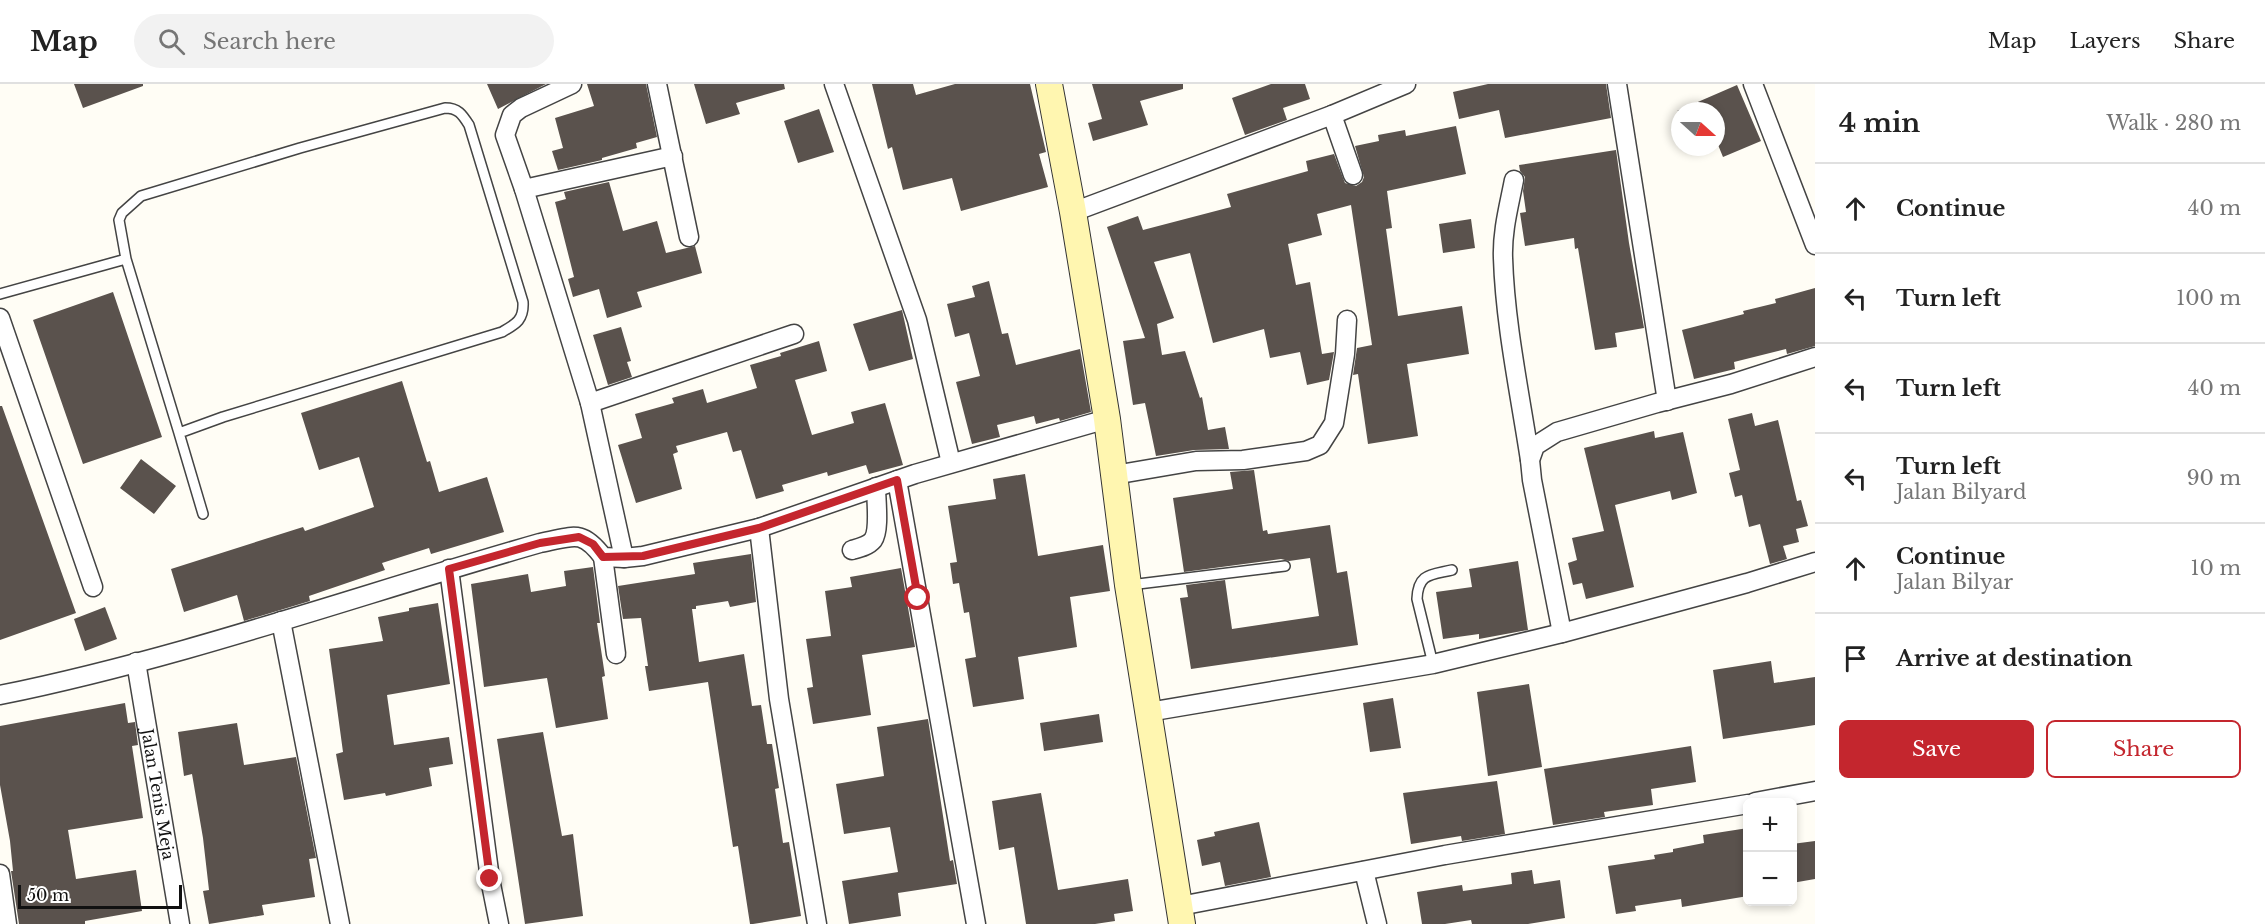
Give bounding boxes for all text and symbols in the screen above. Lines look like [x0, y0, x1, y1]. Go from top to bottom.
search box [134, 14, 554, 68]
text: Map [30, 24, 98, 59]
icon: search [155, 25, 188, 58]
text: Search here [203, 28, 336, 55]
text: Map [1988, 28, 2037, 54]
text: Layers [2070, 28, 2141, 54]
text: Share [2174, 28, 2235, 54]
north arrow [1671, 102, 1725, 156]
text: 4 min [1839, 107, 1920, 139]
text: Walk · 280 m [2107, 111, 2241, 135]
icon: ahead [1839, 192, 1872, 225]
text: Continue [1896, 195, 2005, 222]
text: 40 m [2188, 196, 2241, 220]
icon: left [1839, 282, 1872, 315]
text: Turn left [1896, 285, 2001, 312]
text: 100 m [2176, 286, 2241, 310]
icon: left [1839, 372, 1872, 405]
text: Turn left [1896, 375, 2001, 402]
text: 40 m [2188, 376, 2241, 400]
text: Turn left [1896, 453, 2001, 480]
icon: left [1839, 462, 1872, 495]
text: 90 m [2187, 466, 2241, 490]
text: Jalan Bilyard [1896, 480, 2026, 504]
text: Continue [1896, 543, 2005, 570]
icon: ahead [1839, 552, 1872, 585]
text: 10 m [2191, 556, 2241, 580]
text: Jalan Bilyar [1896, 570, 2013, 594]
route start [904, 584, 930, 610]
icon: arrive [1839, 642, 1872, 675]
text: Arrive at destination [1896, 645, 2133, 672]
button: Save [1839, 720, 2034, 778]
button: Share [2046, 720, 2241, 778]
street label: Jalan Tenis Meja [137, 725, 179, 861]
map controls [1743, 798, 1797, 906]
button: + [1743, 798, 1797, 852]
button: − [1743, 852, 1797, 906]
route end [476, 865, 502, 891]
scale bar [18, 882, 182, 910]
text: 50 m [27, 885, 69, 905]

